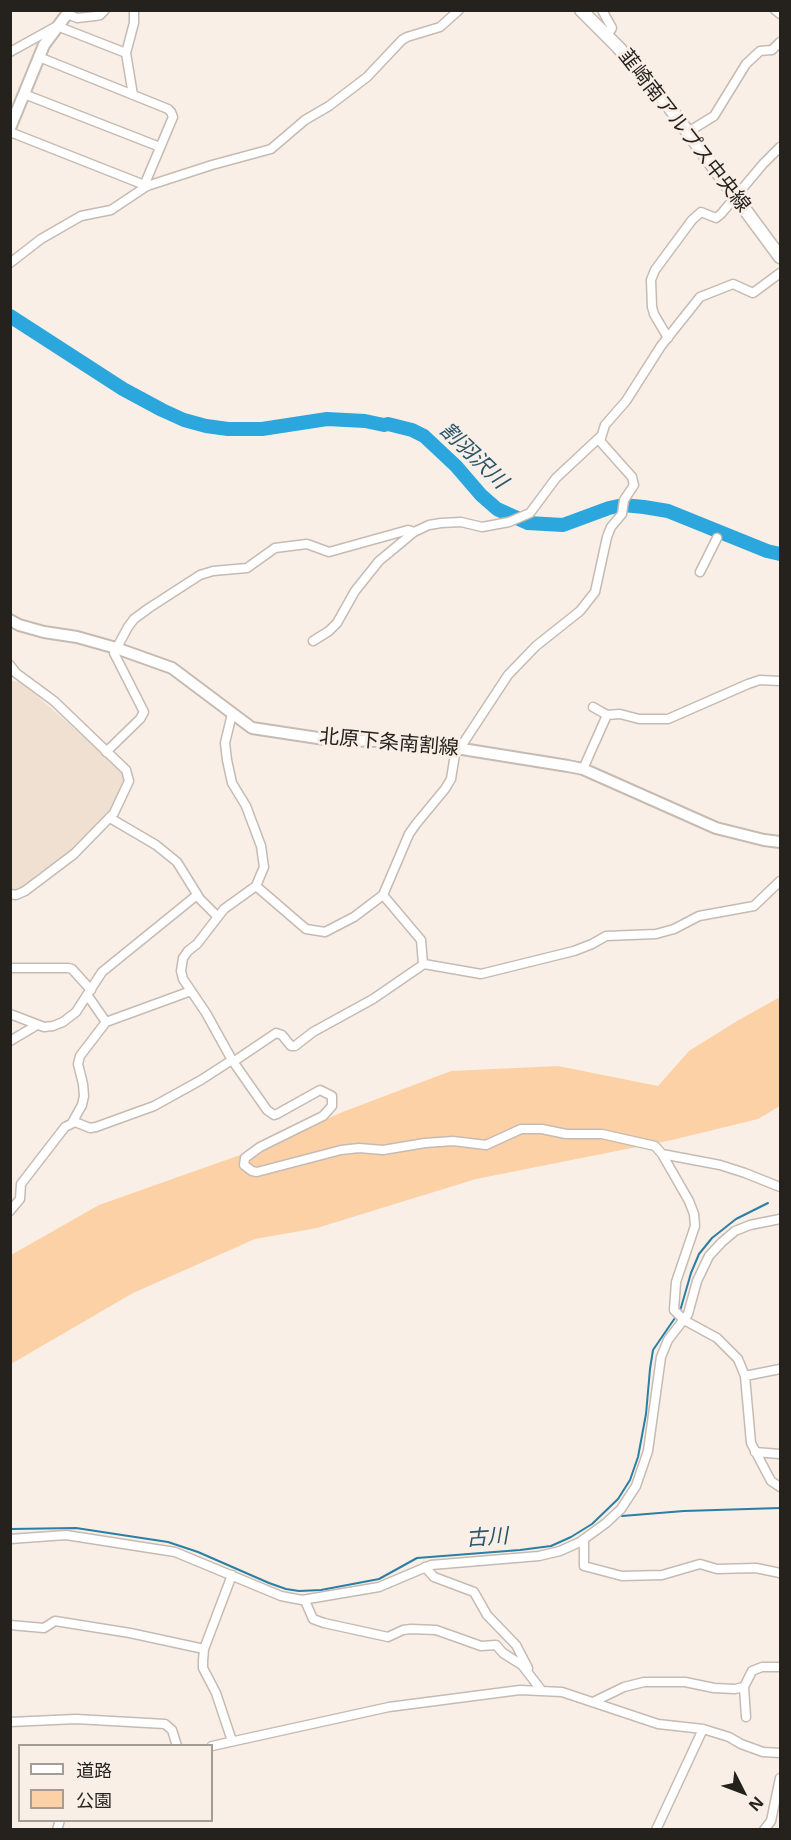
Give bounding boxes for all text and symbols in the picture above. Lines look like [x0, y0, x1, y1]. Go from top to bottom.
street label: 韮崎南アルプス中央線 [613, 45, 755, 217]
water label: 割羽沢川 [434, 418, 512, 494]
street label: 北原下条南割線 [318, 725, 460, 761]
water label: 古川 [465, 1524, 509, 1552]
legend [18, 1744, 213, 1822]
text: 道路 [76, 1758, 112, 1782]
north arrow [713, 1762, 773, 1822]
text: 公園 [76, 1788, 112, 1812]
text: N [744, 1792, 769, 1816]

